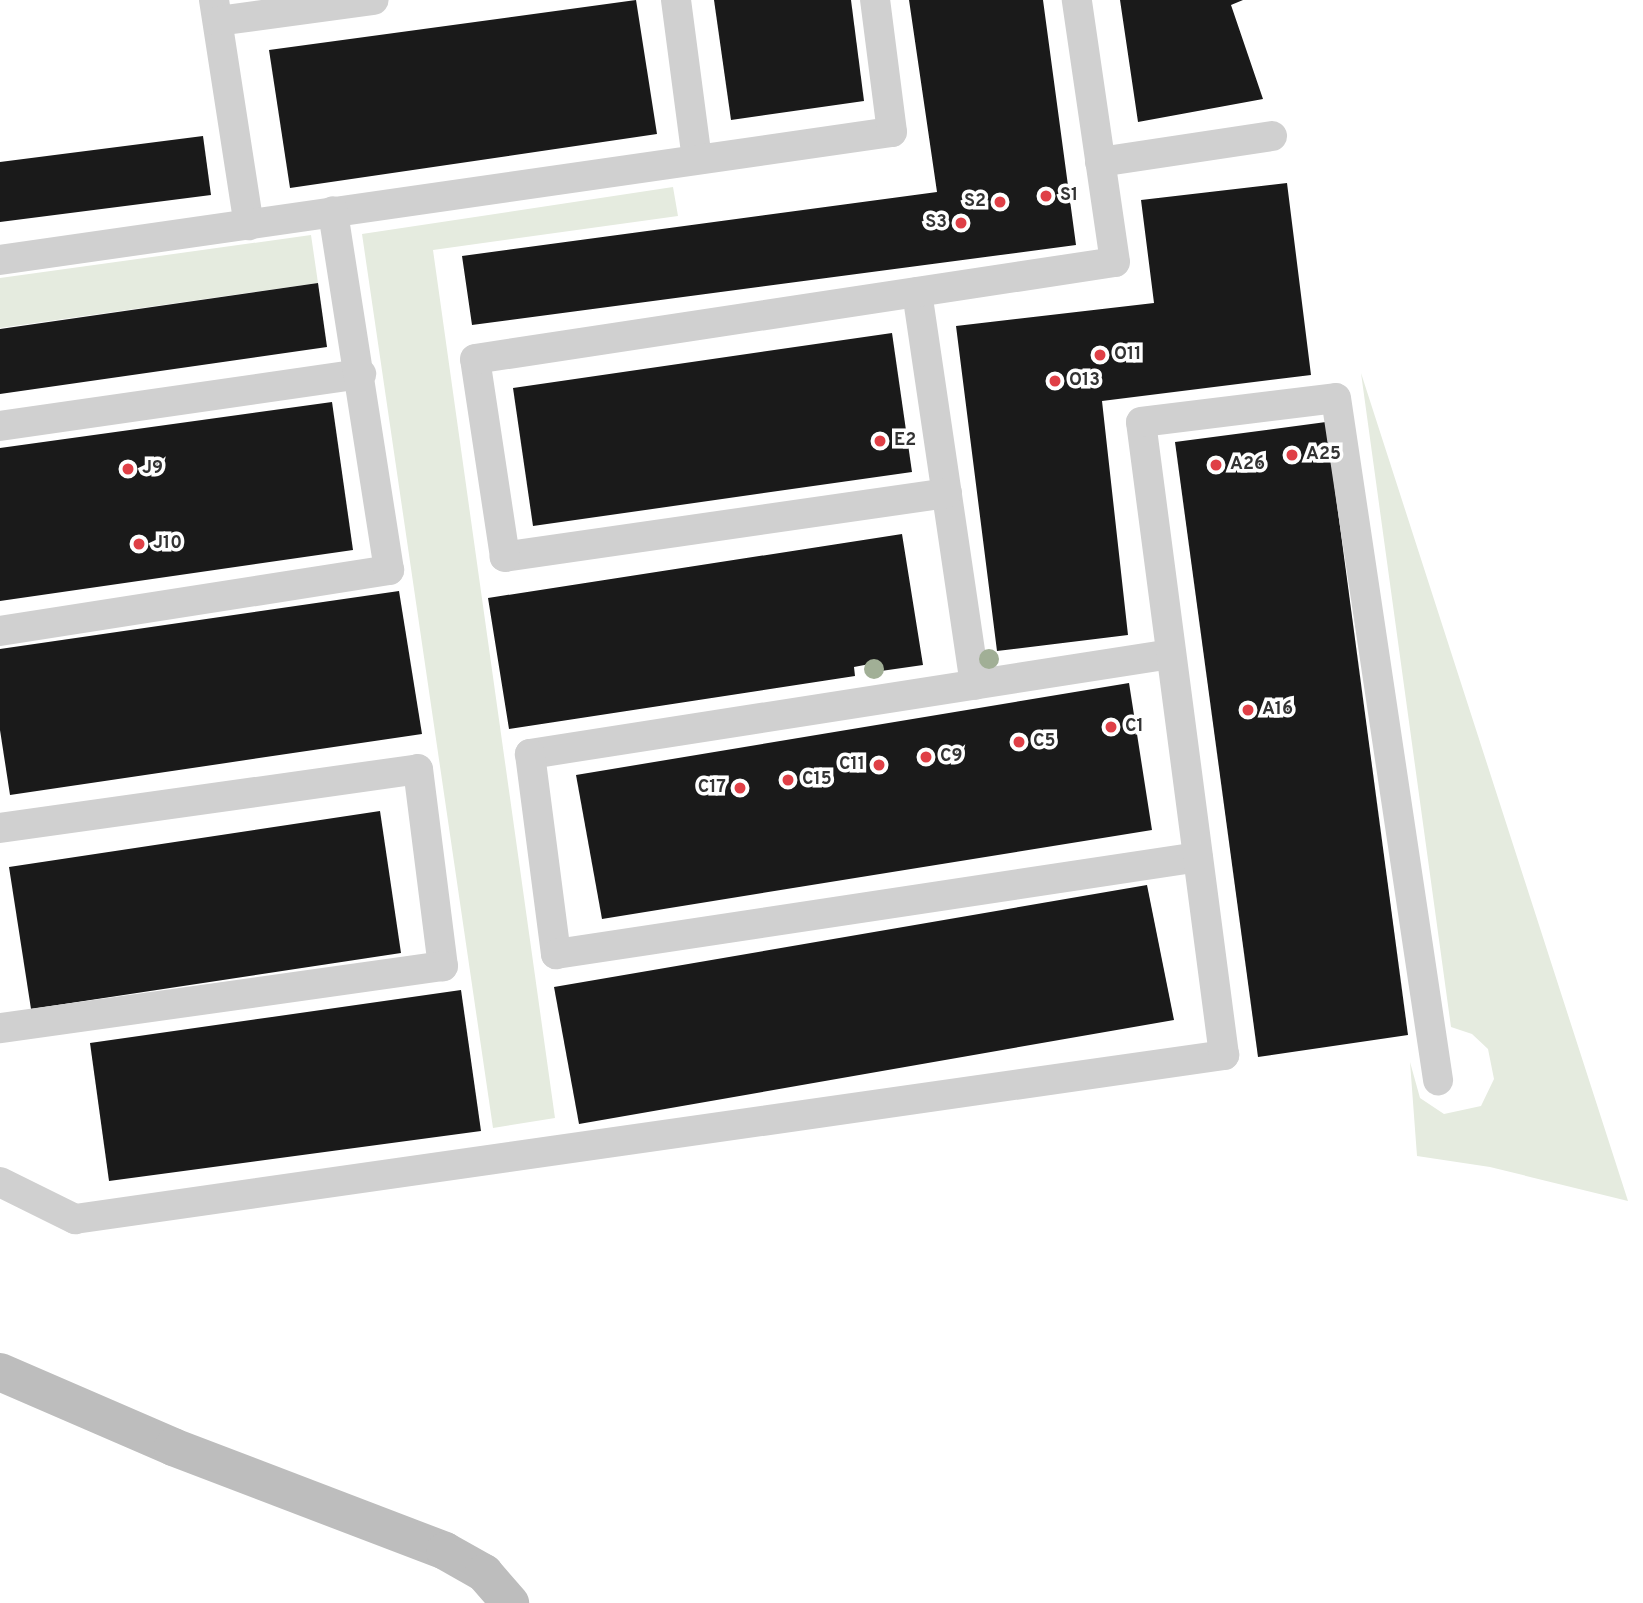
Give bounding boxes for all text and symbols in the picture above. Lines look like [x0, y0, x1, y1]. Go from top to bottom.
place label: S1 [1060, 185, 1078, 207]
marker: S1 [1038, 188, 1054, 204]
place label: S2 [964, 191, 986, 213]
marker: S2 [992, 194, 1008, 210]
place label: S3 [925, 212, 947, 234]
marker: S3 [953, 215, 969, 231]
place label: O11 [1114, 344, 1141, 366]
marker: O11 [1092, 347, 1108, 363]
place label: O13 [1069, 370, 1100, 392]
marker: O13 [1047, 373, 1063, 389]
place label: E2 [894, 430, 916, 452]
marker: E2 [872, 433, 888, 449]
place label: A25 [1306, 444, 1341, 466]
marker: A25 [1284, 447, 1300, 463]
place label: A26 [1230, 454, 1265, 476]
marker: A26 [1208, 457, 1224, 473]
place label: J9 [142, 458, 163, 480]
marker: J9 [120, 461, 136, 477]
place label: J10 [153, 533, 182, 555]
marker: J10 [131, 536, 147, 552]
place label: A16 [1262, 699, 1293, 721]
marker: A16 [1240, 702, 1256, 718]
place label: C1 [1125, 716, 1144, 738]
marker: C1 [1103, 719, 1119, 735]
place label: C5 [1033, 731, 1055, 753]
marker: C5 [1011, 734, 1027, 750]
place label: C9 [940, 746, 963, 768]
marker: C9 [918, 749, 934, 765]
place label: C11 [839, 754, 865, 776]
marker: C11 [871, 757, 887, 773]
place label: C15 [802, 769, 832, 791]
marker: C15 [780, 772, 796, 788]
place label: C17 [698, 777, 726, 799]
marker: C17 [732, 780, 748, 796]

